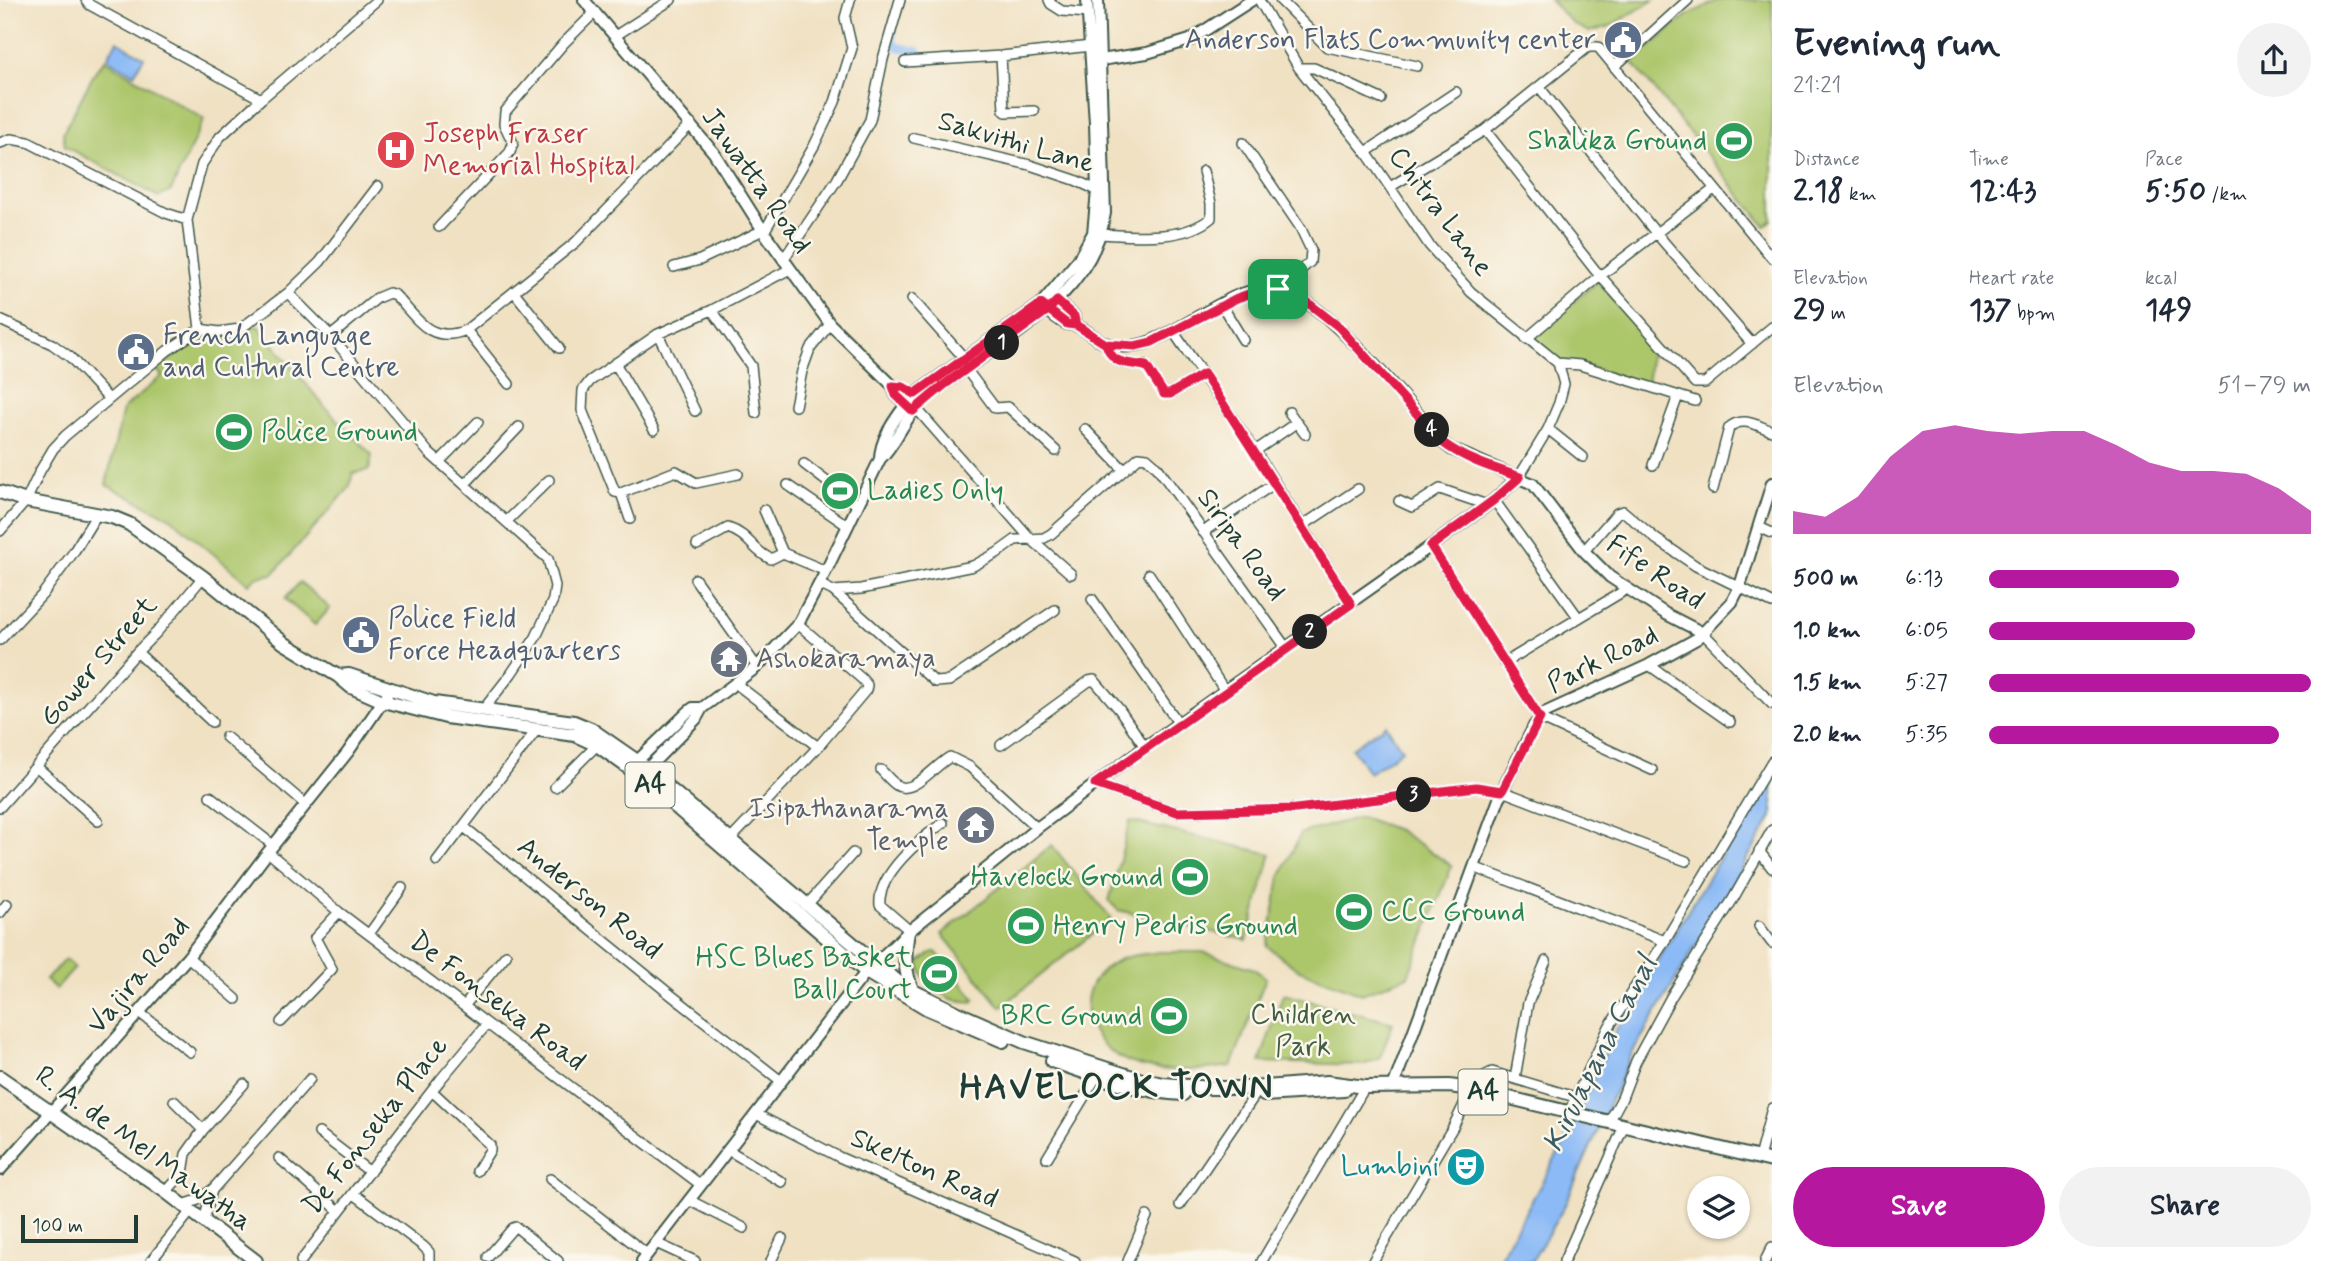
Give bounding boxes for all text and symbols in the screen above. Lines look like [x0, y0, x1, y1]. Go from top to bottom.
public building icon: Anderson Flats Community center [1602, 19, 1644, 61]
text: Evening run [1793, 20, 2000, 69]
place label: Anderson Flats Community center [1185, 22, 1596, 59]
button: share [2237, 23, 2311, 97]
text: 21:21 [1793, 71, 1841, 101]
street label: Jawatta Road [692, 101, 820, 261]
street label: Sakvithi Lane [933, 103, 1099, 183]
place label: Joseph Fraser Memorial Hospital [423, 116, 635, 185]
sports icon: Shalika Ground [1713, 120, 1755, 162]
place label: Shalika Ground [1527, 123, 1707, 160]
hospital icon: Joseph Fraser Memorial Hospital [375, 129, 417, 171]
street label: Chitra Lane [1379, 140, 1501, 284]
text: Distance [1793, 147, 1860, 172]
text: Time [1969, 147, 2009, 172]
text: Pace [2145, 147, 2183, 172]
text: 2.18 [1793, 172, 1844, 211]
text: 12:43 [1969, 172, 2036, 211]
text: 5:50 [2145, 172, 2206, 211]
text: km [1844, 182, 1877, 207]
text: /km [2206, 182, 2247, 207]
pin [1248, 259, 1308, 319]
text: Elevation [1793, 266, 1868, 291]
text: Heart rate [1969, 266, 2054, 291]
text: kcal [2145, 266, 2177, 291]
icon: arrive [1259, 270, 1297, 308]
text: 29 [1793, 291, 1826, 330]
text: 137 [1969, 291, 2012, 330]
text: 149 [2145, 291, 2192, 330]
text: m [1826, 301, 1846, 326]
text: bpm [2012, 301, 2055, 326]
place label: French Language and Cultural Centre [163, 318, 399, 387]
pin: 1 [984, 326, 1020, 360]
text: 1 [997, 330, 1006, 355]
public building icon: French Language and Cultural Centre [115, 331, 157, 373]
text: Elevation [1793, 371, 1884, 401]
text: 51–79 m [2217, 371, 2311, 401]
sports icon: Police Ground [213, 411, 255, 453]
pin: 4 [1414, 412, 1450, 448]
place label: Police Ground [261, 414, 418, 451]
text: 4 [1426, 417, 1437, 442]
sports icon: Ladies Only [819, 470, 861, 512]
place label: Ladies Only [867, 473, 1004, 510]
street label: Siripa Road [1188, 481, 1294, 609]
street label: Fife Road [1599, 527, 1711, 619]
text: 500 m [1793, 564, 1858, 594]
text: 6:13 [1905, 564, 1943, 594]
street label: Gower Street [32, 588, 166, 735]
place label: Police Field Force Headquarters [388, 601, 621, 670]
public building icon: Police Field Force Headquarters [340, 614, 382, 656]
pin: 2 [1292, 614, 1328, 650]
text: 1.0 km [1793, 616, 1861, 646]
text: 6:05 [1905, 616, 1948, 646]
street label: Park Road [1541, 617, 1665, 703]
text: 2 [1305, 619, 1314, 644]
temple icon: Ashokaramaya [708, 638, 750, 680]
place label: Ashokaramaya [756, 641, 936, 678]
text: 1.5 km [1793, 668, 1862, 698]
text: 5:27 [1905, 668, 1948, 698]
text: 2.0 km [1793, 720, 1862, 750]
text: 5:35 [1905, 720, 1948, 750]
road number: A4 [626, 762, 674, 807]
pin: 3 [1396, 778, 1432, 812]
text: 3 [1409, 782, 1418, 807]
place label: Isipathanarama Temple [749, 791, 949, 860]
temple icon: Isipathanarama Temple [955, 804, 997, 846]
street label: Anderson Road [509, 829, 669, 969]
sports icon: Havelock Ground [1169, 856, 1211, 898]
place label: Havelock Ground [971, 859, 1163, 896]
sports icon: CCC Ground [1333, 891, 1375, 933]
place label: CCC Ground [1381, 894, 1525, 931]
sports icon: Henry Pedris Ground [1005, 905, 1047, 947]
place label: Henry Pedris Ground [1053, 908, 1298, 945]
street label: Vajira Road [79, 910, 199, 1042]
street label: De Fonseka Road [401, 923, 593, 1081]
place label: HSC Blues Basket Ball Court [695, 940, 913, 1009]
water label: Kirulapana Canal [1534, 947, 1667, 1159]
sports icon: HSC Blues Basket Ball Court [918, 953, 960, 995]
sports icon: BRC Ground [1148, 995, 1190, 1037]
park label: Children Park [1250, 997, 1356, 1066]
place label: BRC Ground [1001, 998, 1142, 1035]
street label: De Fonseka Place [295, 1029, 457, 1223]
street label: R. A. de Mel Mawatha [27, 1058, 259, 1240]
district label: HAVELOCK TOWN [959, 1065, 1275, 1111]
road number: A4 [1458, 1070, 1508, 1114]
street label: Skelton Road [844, 1120, 1004, 1218]
theatre icon: Lumbini [1445, 1146, 1487, 1188]
place label: Lumbini [1341, 1149, 1439, 1186]
button: Save [1793, 1167, 2045, 1247]
button: Share [2059, 1167, 2311, 1247]
map controls [1687, 1176, 1750, 1239]
button: layers [1687, 1176, 1750, 1239]
scale bar [21, 1212, 138, 1244]
text: 100 m [32, 1214, 83, 1239]

